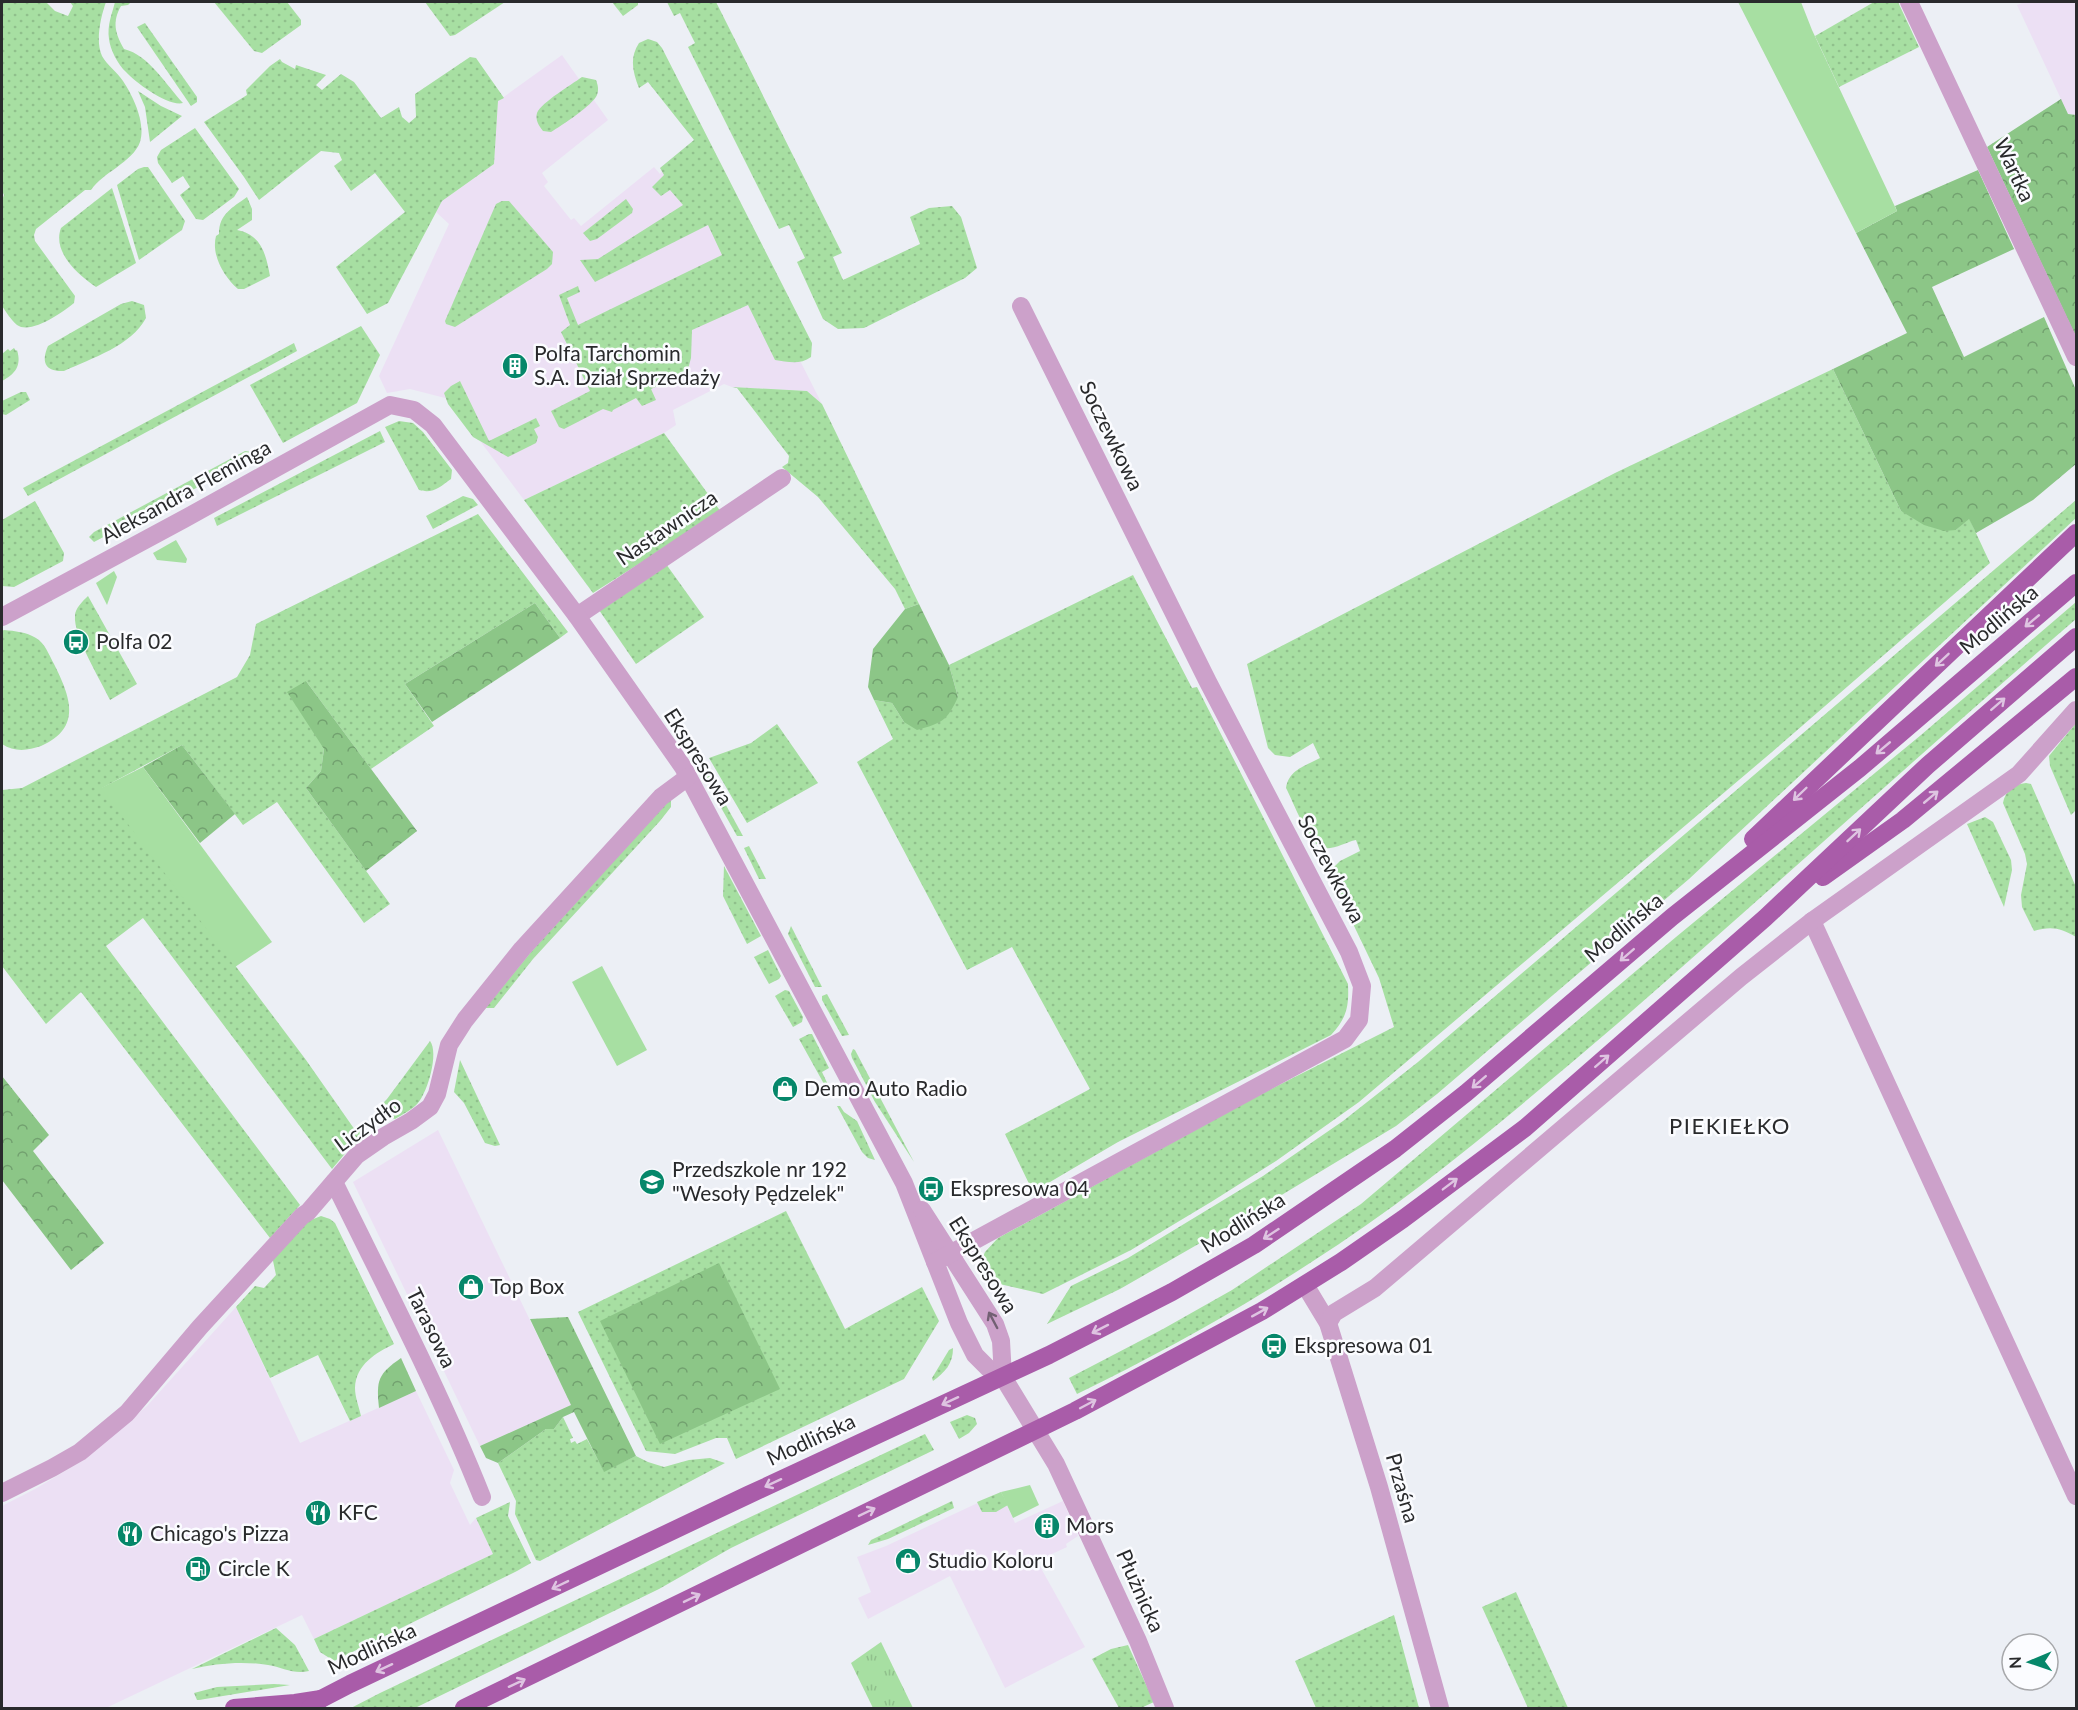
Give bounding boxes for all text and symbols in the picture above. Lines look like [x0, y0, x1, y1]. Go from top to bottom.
street label: Wartka [1990, 134, 2041, 205]
place label: Polfa Tarchomin S.A. Dział Sprzedaży [534, 340, 720, 389]
building icon: Polfa Tarchomin S.A. Dział Sprzedaży [500, 351, 530, 381]
street label: Soczewkowa [1075, 377, 1150, 494]
street label: Aleksandra Fleminga [96, 434, 275, 548]
street label: Nastawnicza [611, 484, 721, 570]
street label: Modlińska [1954, 579, 2042, 659]
one-way arrow [2025, 614, 2040, 628]
bus stop icon: Polfa 02 [61, 627, 91, 657]
place label: Polfa 02 [96, 628, 172, 653]
one-way arrow [1935, 653, 1950, 667]
one-way arrow [1990, 698, 2006, 711]
street label: Ekspresowa [660, 703, 739, 809]
one-way arrow [1875, 741, 1891, 754]
one-way arrow [1793, 787, 1808, 801]
one-way arrow [1922, 790, 1938, 803]
street label: Soczewkowa [1293, 810, 1371, 927]
one-way arrow [1846, 828, 1861, 842]
street label: Modlińska [1579, 887, 1667, 967]
one-way arrow [1620, 948, 1635, 962]
one-way arrow [1593, 1055, 1609, 1069]
shop icon: Demo Auto Radio [770, 1074, 800, 1104]
place label: Demo Auto Radio [804, 1075, 967, 1100]
one-way arrow [1472, 1075, 1487, 1089]
street label: Liczydło [329, 1091, 405, 1156]
district label: PIEKIEŁKO [1669, 1112, 1791, 1139]
place label: Przedszkole nr 192 "Wesoły Pędzelek" [672, 1156, 847, 1205]
school or university icon: Przedszkole nr 192 "Wesoły Pędzelek" [637, 1167, 667, 1197]
bus stop icon: Ekspresowa 04 [916, 1174, 946, 1204]
place label: Ekspresowa 04 [950, 1175, 1089, 1200]
one-way arrow [1442, 1178, 1458, 1190]
street label: Modlińska [1195, 1186, 1289, 1257]
street label: Ekspresowa [945, 1211, 1024, 1317]
one-way arrow [1263, 1228, 1279, 1240]
shop icon: Top Box [456, 1272, 486, 1302]
place label: Top Box [490, 1273, 565, 1298]
street label: Tarasowa [402, 1283, 462, 1371]
one-way arrow [1251, 1306, 1268, 1318]
one-way arrow [987, 1312, 998, 1330]
one-way arrow [1092, 1324, 1110, 1335]
bus stop icon: Ekspresowa 01 [1259, 1331, 1289, 1361]
place label: Ekspresowa 01 [1294, 1332, 1433, 1357]
one-way arrow [941, 1396, 959, 1408]
one-way arrow [1079, 1398, 1096, 1410]
street label: Modlińska [762, 1407, 859, 1470]
street label: Przaśna [1382, 1450, 1425, 1525]
one-way arrow [764, 1478, 782, 1489]
restaurant icon: KFC [303, 1498, 333, 1528]
place label: KFC [338, 1499, 378, 1524]
one-way arrow [858, 1506, 876, 1518]
building icon: Mors [1032, 1511, 1062, 1541]
place label: Mors [1066, 1512, 1114, 1537]
restaurant icon: Chicago's Pizza [115, 1519, 145, 1549]
place label: Chicago's Pizza [150, 1520, 289, 1545]
street label: Płużnicka [1112, 1545, 1171, 1636]
shop icon: Studio Koloru [893, 1546, 923, 1576]
place label: Studio Koloru [928, 1547, 1053, 1572]
fuel station icon: Circle K [183, 1554, 213, 1584]
place label: Circle K [218, 1555, 290, 1580]
one-way arrow [551, 1579, 569, 1591]
one-way arrow [682, 1591, 700, 1603]
street label: Modlińska [323, 1616, 420, 1679]
north arrow [2000, 1632, 2060, 1692]
text: N [2005, 1656, 2024, 1669]
one-way arrow [375, 1663, 393, 1675]
one-way arrow [507, 1677, 525, 1689]

